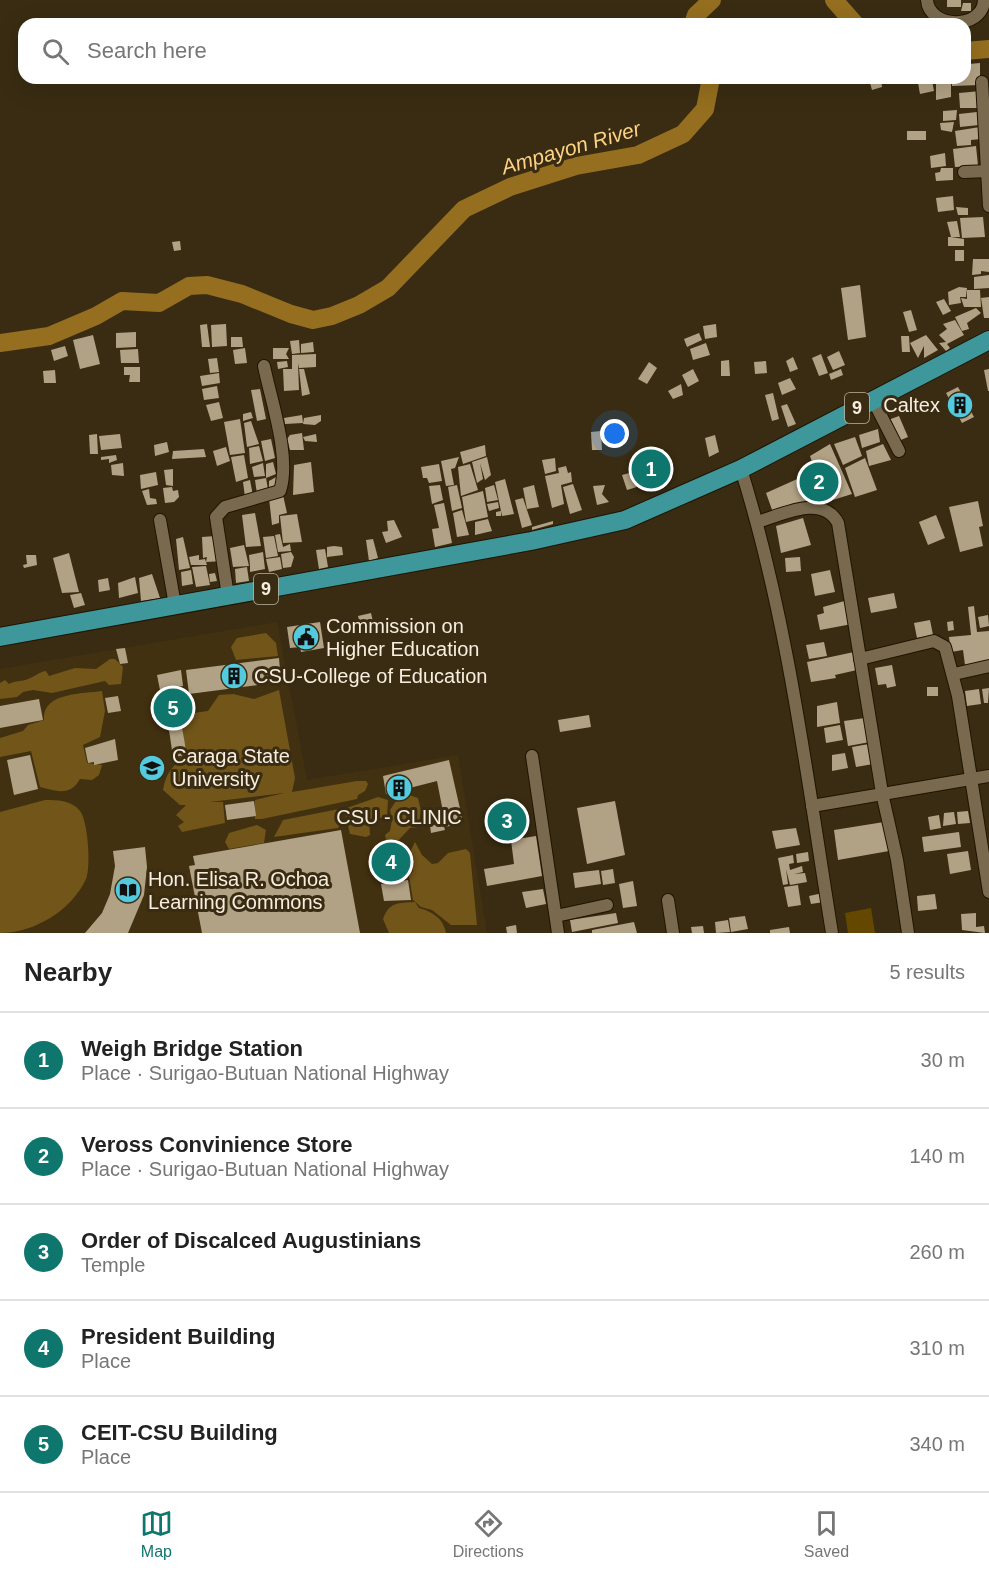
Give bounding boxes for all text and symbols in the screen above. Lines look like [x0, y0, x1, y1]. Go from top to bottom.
search box [18, 18, 971, 84]
icon: search [39, 35, 72, 68]
text: Search here [87, 38, 207, 63]
water label: Ampayon River [497, 116, 644, 179]
building icon: Caltex [945, 390, 975, 420]
road number: 9 [845, 393, 869, 423]
place label: Caltex [883, 394, 940, 416]
your location [600, 419, 629, 448]
pin: 1 [632, 446, 670, 492]
pin: 2 [800, 460, 838, 504]
road number: 9 [254, 574, 278, 604]
place label: Commission on Higher Education [326, 615, 479, 660]
public building icon: Commission on Higher Education [291, 622, 321, 652]
building icon: CSU-College of Education [219, 661, 249, 691]
place label: CSU-College of Education [254, 665, 487, 687]
pin: 5 [154, 686, 192, 730]
place label: Caraga State University [172, 745, 290, 790]
school or university icon: Caraga State University [137, 753, 167, 783]
building icon: CSU - CLINIC [384, 773, 414, 803]
pin: 3 [488, 798, 526, 844]
place label: CSU - CLINIC [336, 806, 462, 828]
pin: 4 [372, 840, 410, 884]
place label: Hon. Elisa R. Ochoa Learning Commons [148, 868, 330, 913]
library icon: Hon. Elisa R. Ochoa Learning Commons [113, 875, 143, 905]
text: Nearby [24, 957, 112, 987]
text: 5 results [889, 961, 965, 983]
text: Weigh Bridge Station [81, 1036, 303, 1061]
text: 1 [38, 1049, 49, 1071]
text: 30 m [921, 1049, 965, 1071]
text: Place · Surigao-Butuan National Highway [81, 1062, 449, 1084]
text: Veross Convinience Store [81, 1132, 352, 1157]
text: 2 [38, 1145, 49, 1167]
text: 140 m [909, 1145, 965, 1167]
text: Place · Surigao-Butuan National Highway [81, 1158, 449, 1180]
text: Order of Discalced Augustinians [81, 1228, 421, 1253]
text: 3 [38, 1241, 49, 1263]
text: 260 m [909, 1241, 965, 1263]
text: Temple [81, 1254, 145, 1276]
text: President Building [81, 1324, 275, 1349]
text: 4 [38, 1337, 49, 1359]
text: 310 m [909, 1337, 965, 1359]
text: Place [81, 1350, 131, 1372]
text: CEIT-CSU Building [81, 1420, 278, 1445]
text: 5 [38, 1433, 49, 1455]
text: 340 m [909, 1433, 965, 1455]
text: Place [81, 1446, 131, 1468]
tab: Map [140, 1507, 173, 1561]
tab: Directions [453, 1507, 524, 1561]
tab: Saved [804, 1507, 849, 1561]

